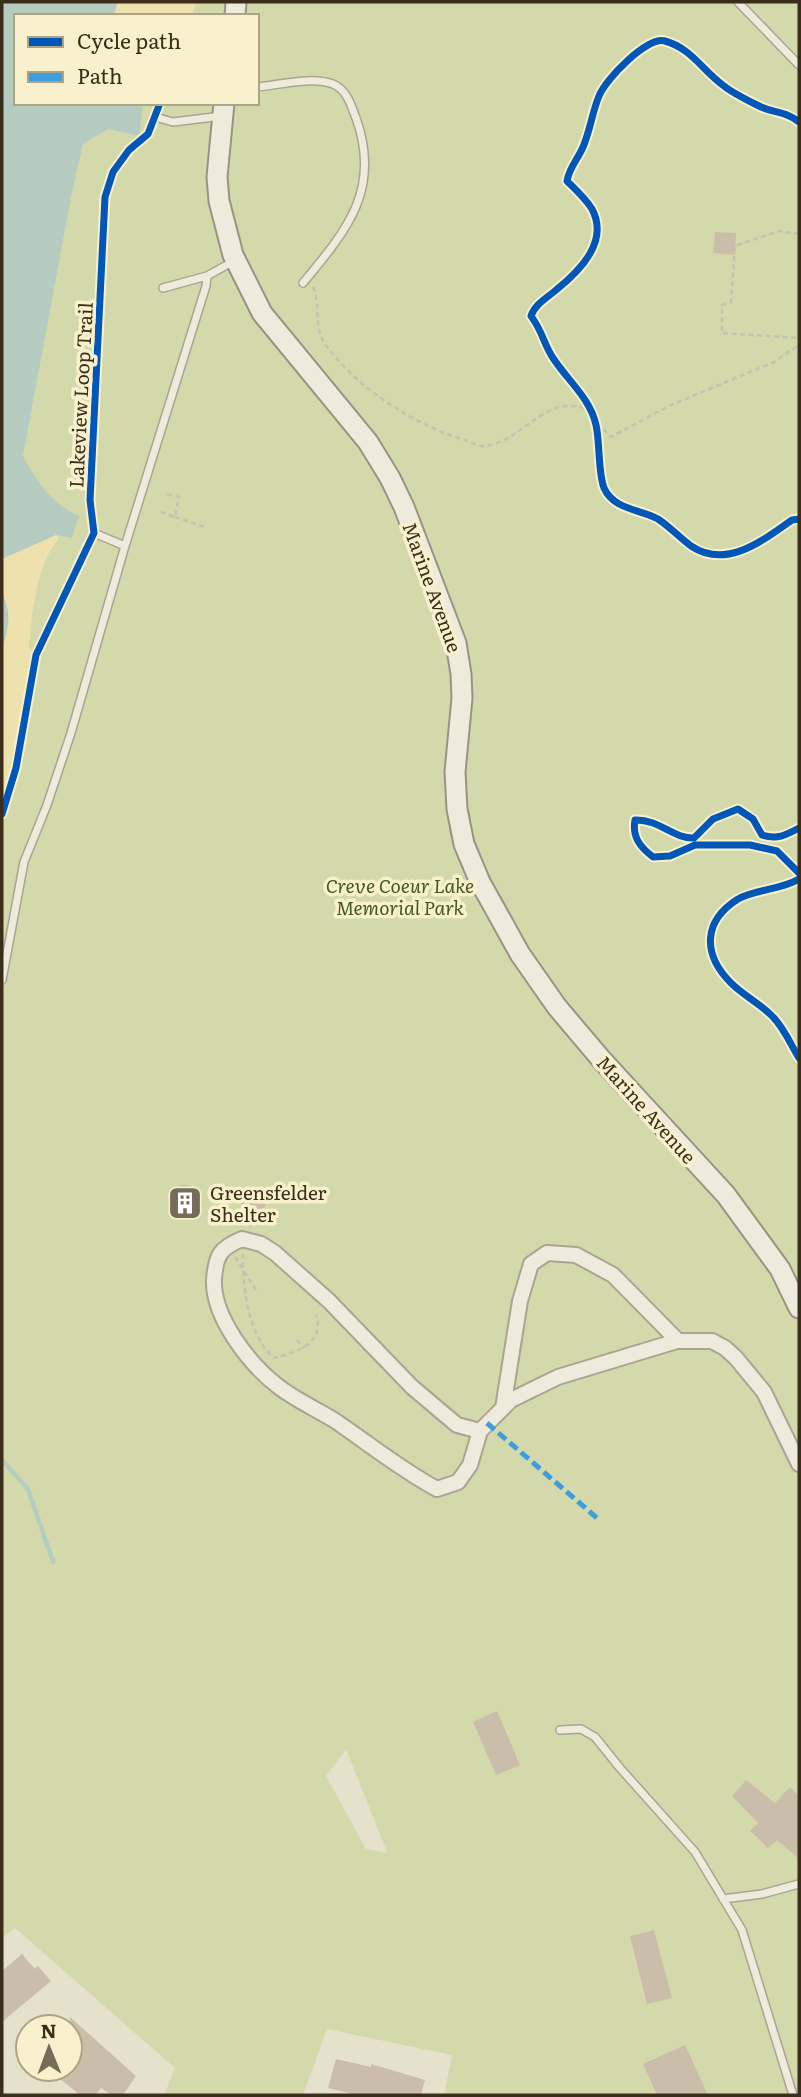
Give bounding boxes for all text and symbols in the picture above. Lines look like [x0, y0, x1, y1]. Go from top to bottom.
legend [14, 14, 259, 105]
text: Cycle path [77, 24, 181, 55]
text: Path [77, 59, 123, 90]
street label: Lakeview Loop Trail [61, 301, 99, 489]
street label: Marine Avenue [396, 518, 470, 656]
park label: Creve Coeur Lake Memorial Park [326, 871, 474, 921]
street label: Marine Avenue [591, 1049, 703, 1169]
place label: Greensfelder Shelter [210, 1178, 327, 1228]
building icon: Greensfelder Shelter [166, 1184, 204, 1222]
north arrow [14, 2013, 84, 2083]
text: N [40, 2016, 57, 2044]

